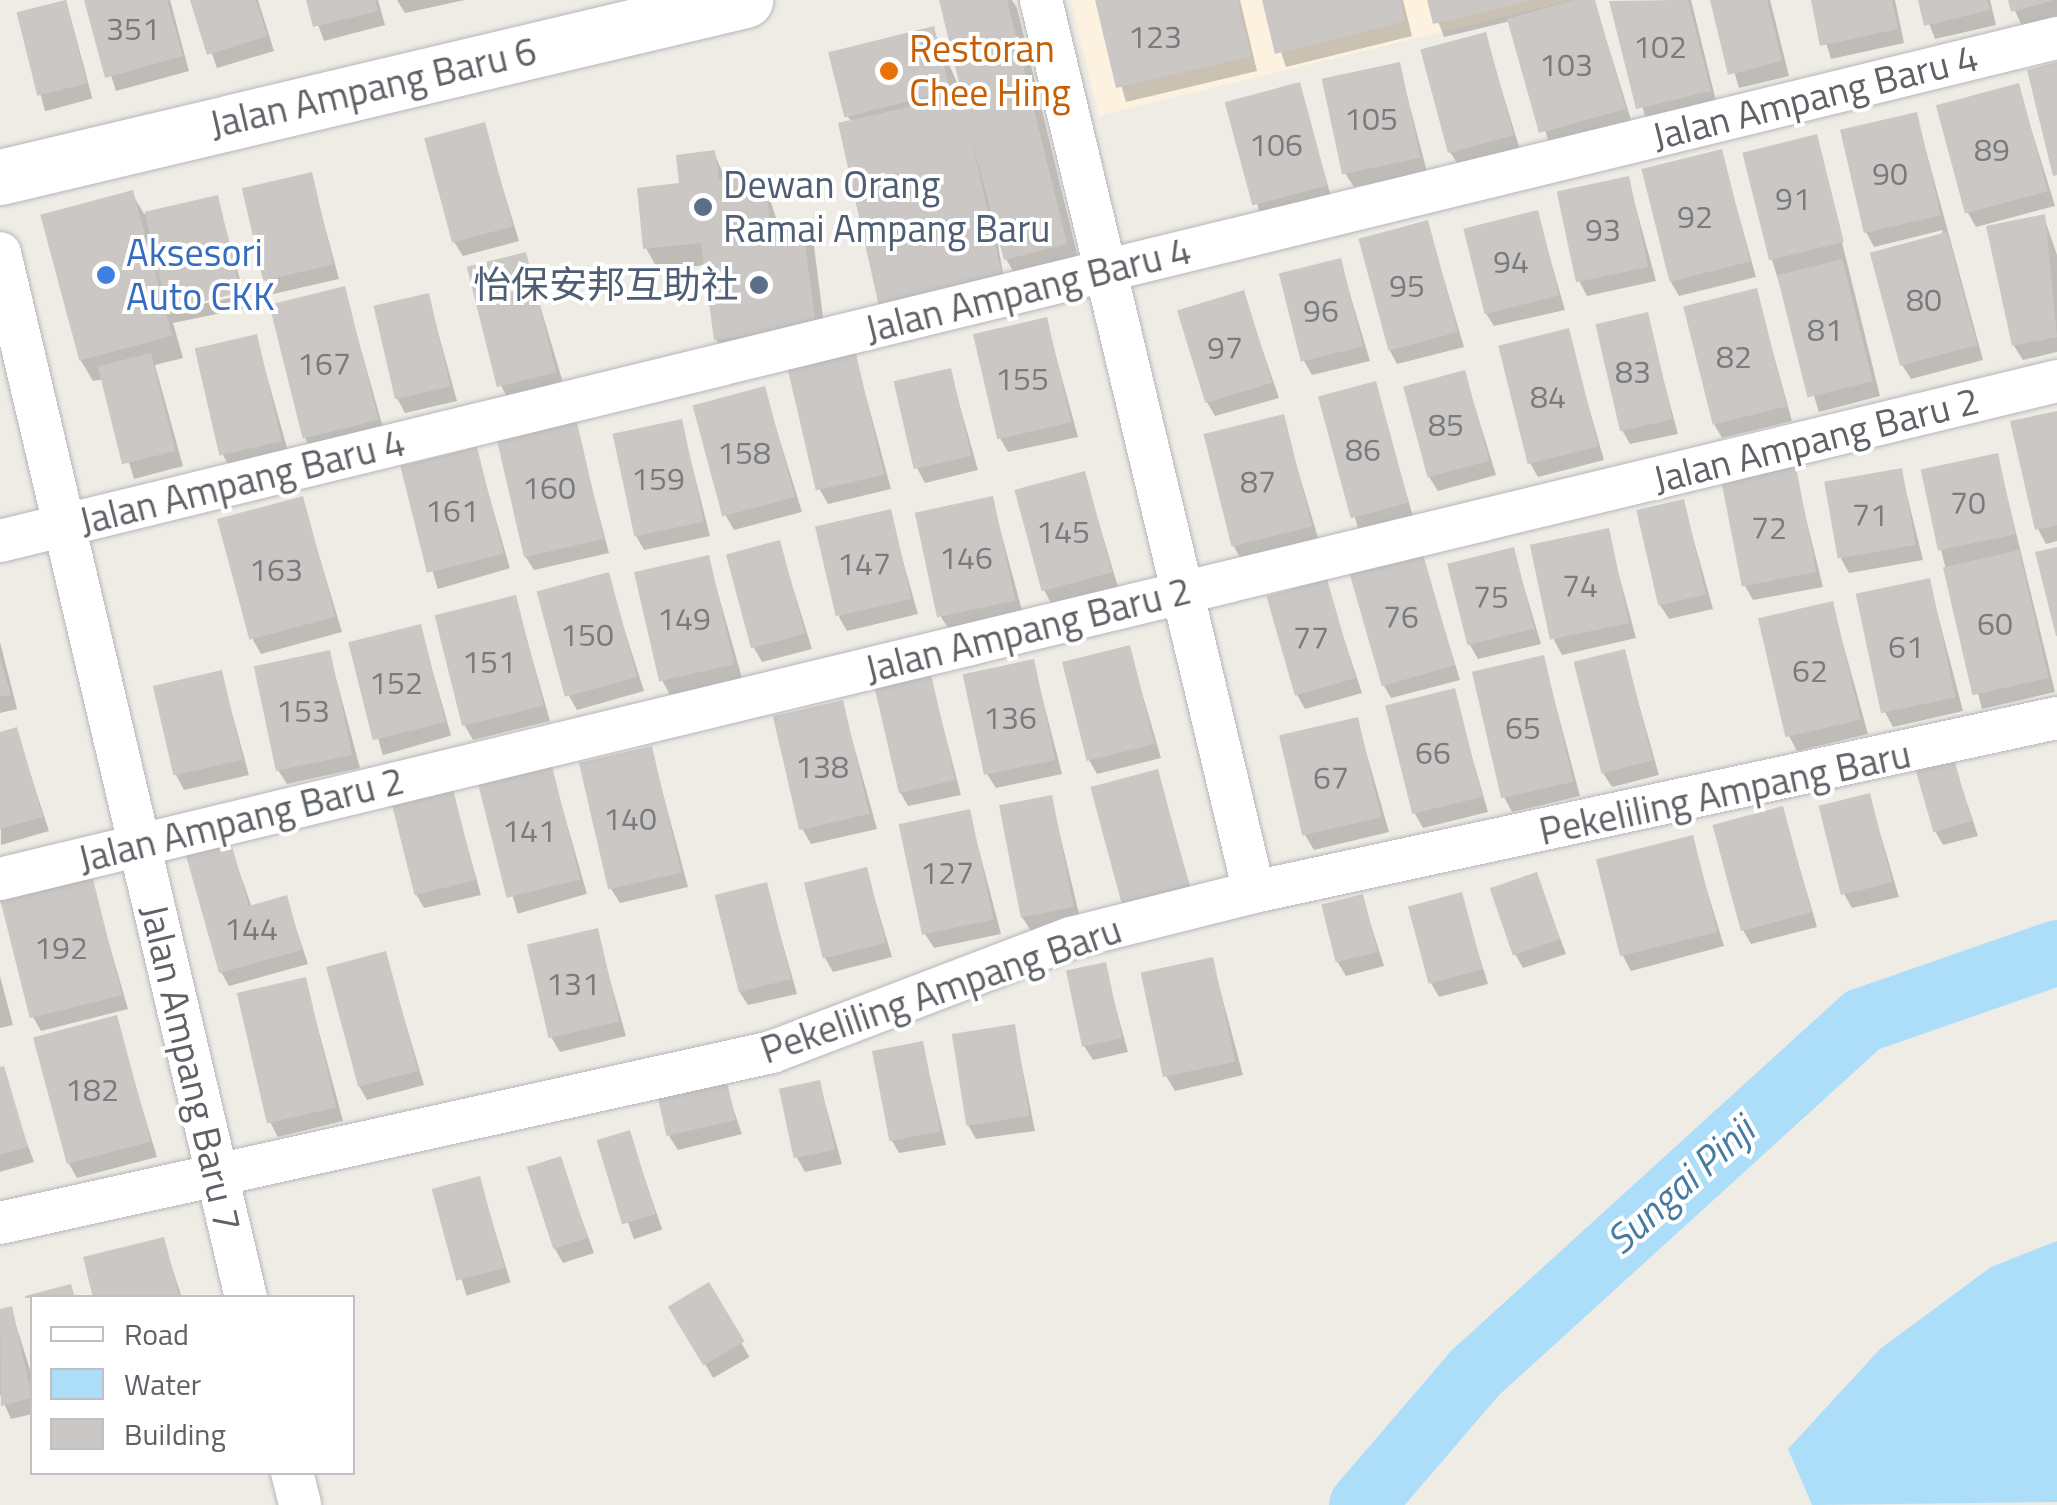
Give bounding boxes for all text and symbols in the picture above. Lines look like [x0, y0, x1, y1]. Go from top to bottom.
house number: 351 [106, 9, 160, 47]
house number: 123 [1128, 17, 1182, 55]
place label: Restoran Chee Hing [909, 26, 1071, 115]
house number: 102 [1633, 27, 1687, 65]
street label: Jalan Ampang Baru 6 [205, 28, 541, 148]
street label: Jalan Ampang Baru 4 [1648, 35, 1982, 159]
house number: 103 [1539, 45, 1593, 83]
marker: Restoran Chee Hing [878, 60, 900, 82]
house number: 105 [1344, 99, 1398, 137]
house number: 106 [1249, 125, 1303, 163]
house number: 89 [1974, 130, 2010, 168]
house number: 90 [1872, 154, 1908, 192]
place label: Dewan Orang Ramai Ampang Baru [723, 162, 1050, 252]
house number: 91 [1775, 179, 1811, 217]
marker: Dewan Orang Ramai Ampang Baru [692, 196, 714, 218]
house number: 92 [1677, 197, 1713, 235]
house number: 93 [1585, 210, 1621, 248]
street label: Jalan Ampang Baru 4 [861, 228, 1195, 352]
place label: Aksesori Auto CKK [126, 230, 275, 320]
house number: 94 [1493, 242, 1529, 280]
place label: 怡保安邦互助社 [473, 262, 739, 308]
marker: Aksesori Auto CKK [95, 264, 117, 286]
house number: 95 [1389, 266, 1425, 304]
marker: 怡保安邦互助社 [748, 274, 770, 296]
house number: 80 [1906, 280, 1942, 318]
house number: 96 [1303, 291, 1339, 329]
house number: 81 [1807, 310, 1843, 348]
house number: 97 [1207, 328, 1243, 366]
house number: 82 [1716, 337, 1752, 375]
house number: 167 [297, 344, 351, 382]
house number: 83 [1615, 352, 1651, 390]
house number: 155 [995, 359, 1049, 397]
house number: 84 [1530, 377, 1566, 415]
street label: Jalan Ampang Baru 2 [1649, 378, 1983, 502]
house number: 85 [1428, 405, 1464, 443]
street label: Jalan Ampang Baru 4 [75, 420, 409, 544]
house number: 86 [1345, 430, 1381, 468]
house number: 158 [717, 433, 771, 471]
house number: 159 [631, 459, 685, 497]
house number: 87 [1240, 462, 1276, 500]
house number: 160 [522, 468, 576, 506]
house number: 70 [1950, 483, 1986, 521]
house number: 161 [425, 491, 479, 529]
house number: 71 [1852, 495, 1888, 533]
house number: 72 [1751, 508, 1787, 546]
house number: 145 [1036, 512, 1090, 550]
house number: 146 [939, 538, 993, 576]
house number: 147 [837, 544, 891, 582]
house number: 163 [249, 550, 303, 588]
house number: 74 [1562, 566, 1598, 604]
street label: Jalan Ampang Baru 2 [861, 568, 1195, 692]
house number: 75 [1473, 577, 1509, 615]
house number: 76 [1383, 597, 1419, 635]
house number: 149 [657, 599, 711, 637]
house number: 60 [1977, 604, 2013, 642]
house number: 150 [560, 615, 614, 653]
house number: 77 [1293, 618, 1329, 656]
house number: 61 [1888, 627, 1924, 665]
house number: 151 [462, 642, 516, 680]
house number: 62 [1792, 651, 1828, 689]
house number: 152 [369, 663, 423, 701]
house number: 153 [276, 691, 330, 729]
house number: 136 [983, 698, 1037, 736]
house number: 65 [1505, 708, 1541, 746]
street label: Pekeliling Ampang Baru [1535, 731, 1915, 855]
house number: 66 [1415, 733, 1451, 771]
house number: 138 [795, 747, 849, 785]
street label: Jalan Ampang Baru 2 [74, 758, 408, 882]
house number: 67 [1313, 758, 1349, 796]
house number: 140 [603, 799, 657, 837]
house number: 141 [502, 811, 556, 849]
house number: 127 [920, 853, 974, 891]
street label: Jalan Ampang Baru 7 [131, 900, 251, 1236]
street label: Pekeliling Ampang Baru [755, 907, 1127, 1073]
house number: 144 [224, 909, 278, 947]
house number: 192 [34, 928, 88, 966]
house number: 131 [546, 964, 600, 1002]
house number: 182 [65, 1070, 119, 1108]
water label: Sungai Pinji [1596, 1106, 1764, 1264]
legend [30, 1295, 355, 1475]
text: Road [124, 1311, 189, 1357]
text: Water [124, 1361, 201, 1407]
text: Building [124, 1411, 226, 1457]

